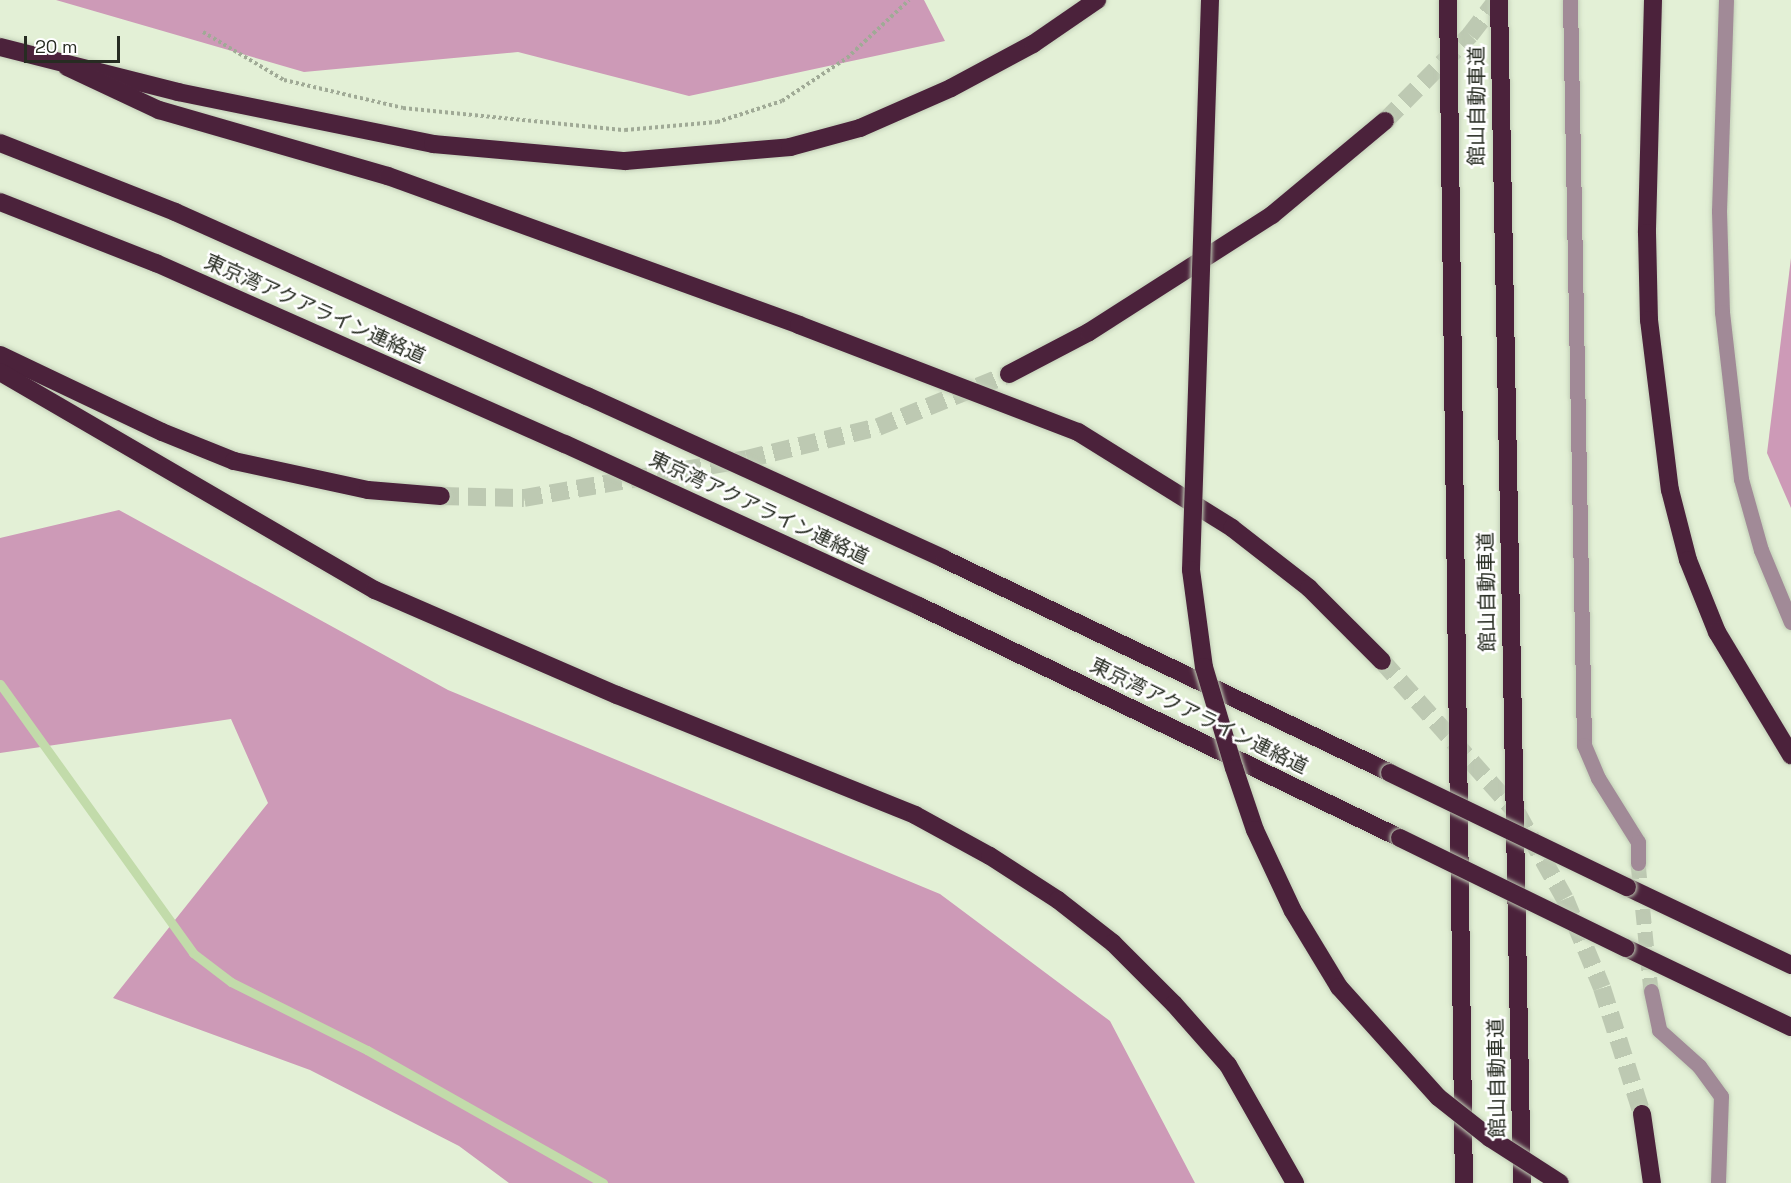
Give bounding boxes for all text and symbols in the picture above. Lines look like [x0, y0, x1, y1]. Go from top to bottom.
scale bar [27, 24, 123, 62]
text: 20 m [35, 35, 78, 58]
street label: 館山自動車道 [1465, 46, 1489, 166]
street label: 東京湾アクアライン連絡道 [200, 249, 430, 369]
street label: 東京湾アクアライン連絡道 [645, 446, 873, 570]
street label: 館山自動車道 [1474, 532, 1500, 652]
street label: 東京湾アクアライン連絡道 [1086, 653, 1312, 779]
street label: 館山自動車道 [1484, 1018, 1510, 1138]

